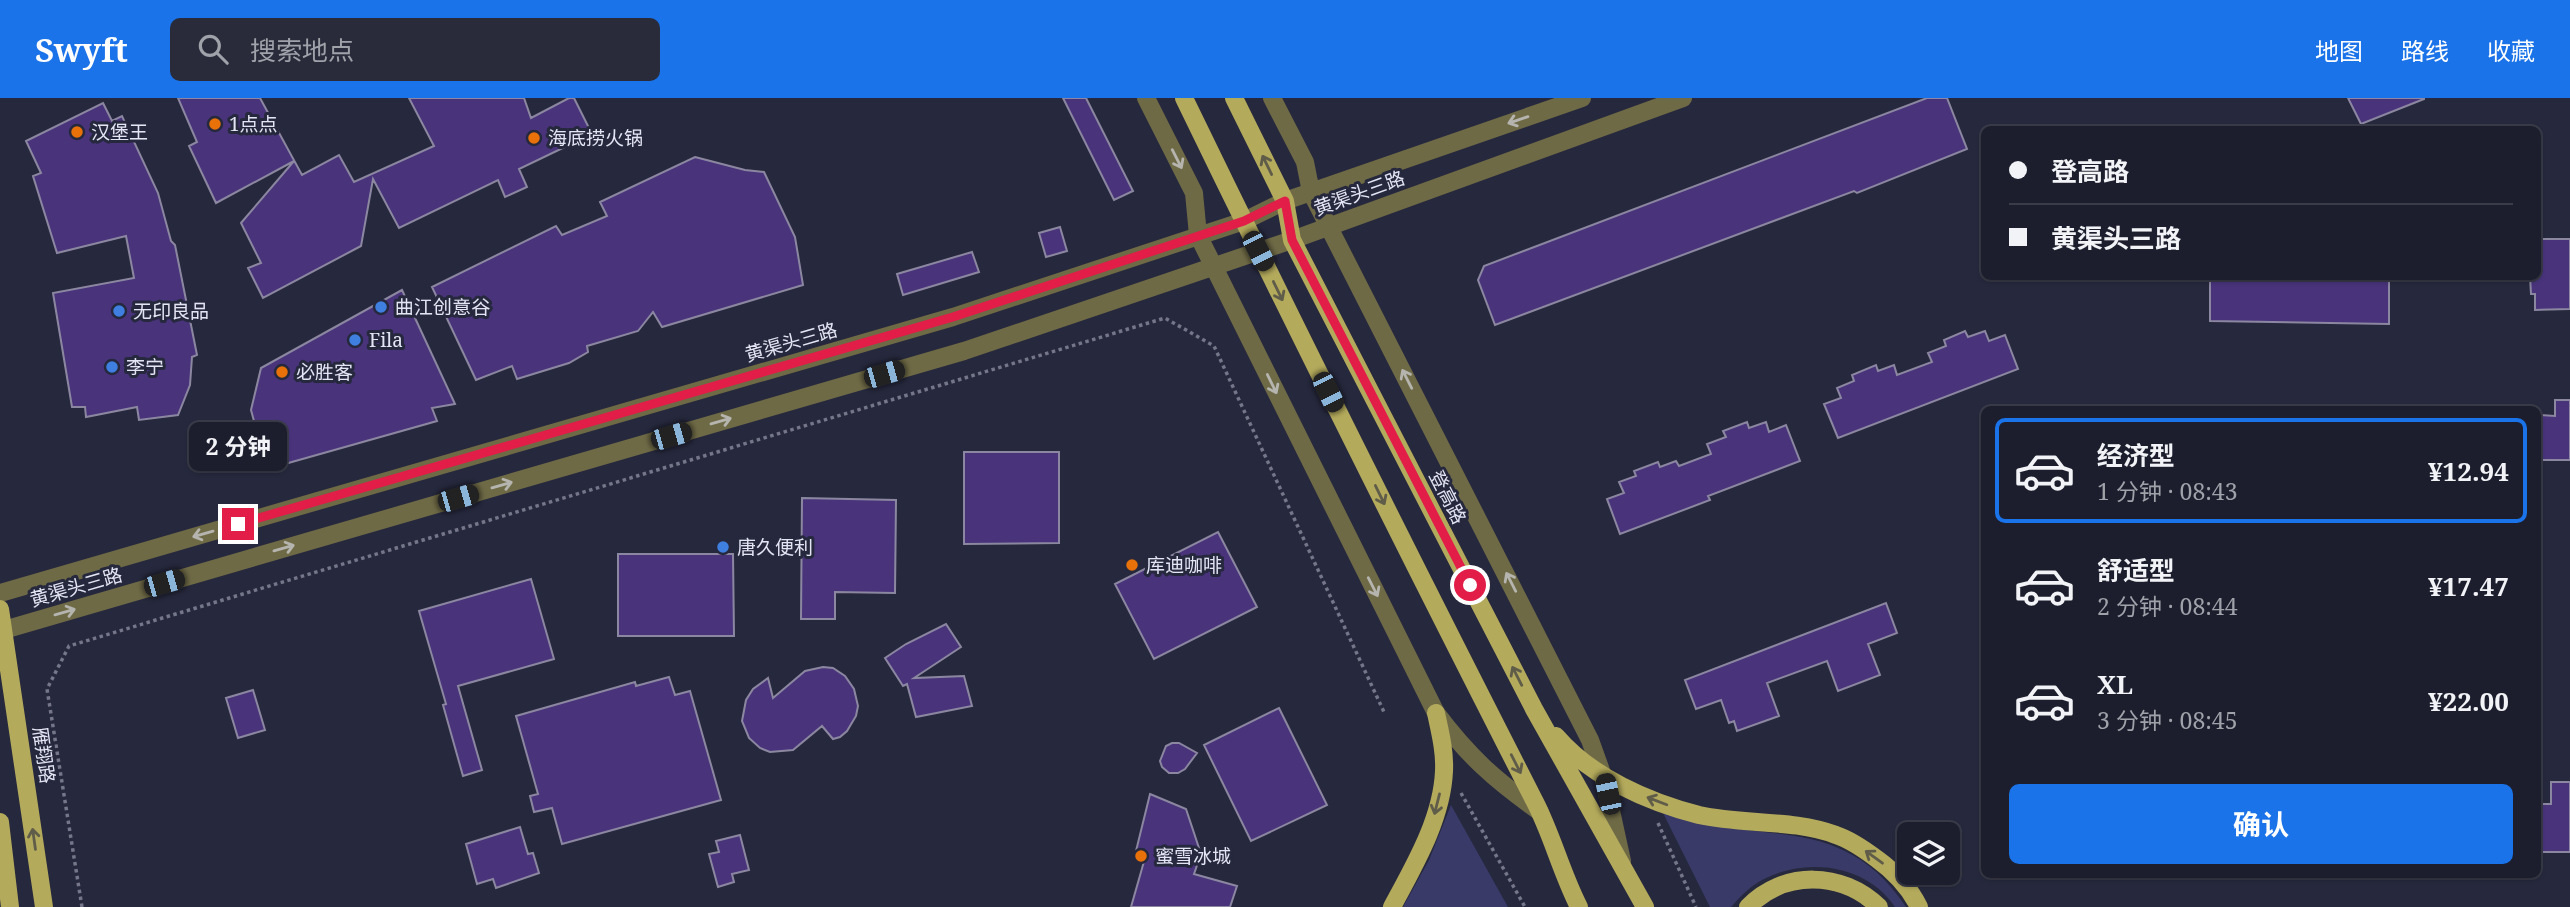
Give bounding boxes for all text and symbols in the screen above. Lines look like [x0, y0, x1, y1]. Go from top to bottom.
search box [170, 18, 660, 81]
text: Swyft [35, 27, 128, 72]
icon: search [194, 30, 232, 68]
text: 搜索地点 [250, 32, 354, 68]
text: 地图 [2315, 34, 2363, 67]
text: 路线 [2401, 34, 2449, 67]
text: 收藏 [2487, 34, 2535, 67]
place label: 1点点 [229, 111, 278, 137]
one-way arrow [1507, 115, 1529, 127]
marker: 1点点 [207, 116, 223, 132]
place label: 汉堡王 [91, 119, 148, 145]
marker: 汉堡王 [69, 124, 85, 140]
place label: 海底捞火锅 [548, 125, 643, 151]
marker: 海底捞火锅 [526, 130, 542, 146]
one-way arrow [1170, 148, 1184, 169]
text: 登高路 [2051, 153, 2129, 189]
one-way arrow [1260, 155, 1274, 176]
street label: 黄渠头三路 [1310, 165, 1408, 221]
text: 黄渠头三路 [2051, 220, 2181, 256]
car [1240, 228, 1277, 274]
one-way arrow [1272, 280, 1286, 301]
place label: 曲江创意谷 [395, 294, 490, 320]
place label: 无印良品 [133, 298, 209, 324]
marker: 曲江创意谷 [373, 299, 389, 315]
marker: 无印良品 [111, 303, 127, 319]
street label: 黄渠头三路 [742, 316, 840, 368]
place label: Fila [369, 327, 403, 353]
marker: Fila [347, 332, 363, 348]
place label: 李宁 [126, 354, 164, 380]
car [861, 358, 908, 390]
marker: 李宁 [104, 359, 120, 375]
place label: 必胜客 [296, 359, 353, 385]
marker: 必胜客 [274, 364, 290, 380]
car [1310, 369, 1347, 415]
one-way arrow [1399, 370, 1413, 390]
one-way arrow [1265, 373, 1279, 394]
one-way arrow [710, 414, 732, 427]
car [648, 420, 695, 452]
callout: 2 分钟 [189, 422, 287, 472]
text: 2 分钟 [206, 430, 270, 462]
text: 经济型 [2097, 437, 2175, 473]
icon: car [2013, 439, 2076, 502]
text: ¥12.94 [2428, 453, 2509, 489]
street label: 登高路 [1423, 466, 1473, 528]
text: 1 分钟 · 08:43 [2097, 475, 2238, 507]
one-way arrow [491, 477, 513, 490]
car [435, 482, 482, 514]
one-way arrow [1373, 484, 1387, 505]
route end [222, 508, 254, 540]
one-way arrow [192, 529, 214, 542]
place label: 唐久便利 [737, 534, 813, 560]
marker: 唐久便利 [715, 539, 731, 555]
one-way arrow [273, 541, 295, 554]
place label: 库迪咖啡 [1146, 552, 1222, 578]
text: 舒适型 [2097, 552, 2175, 588]
icon: car [2013, 554, 2076, 617]
marker: 库迪咖啡 [1124, 557, 1140, 573]
street label: 黄渠头三路 [27, 561, 125, 613]
car [141, 567, 188, 599]
text: ¥17.47 [2428, 568, 2509, 604]
route start [1454, 569, 1486, 601]
one-way arrow [1503, 572, 1517, 593]
one-way arrow [1367, 576, 1381, 597]
text: 2 分钟 · 08:44 [2097, 590, 2238, 622]
one-way arrow [54, 605, 76, 618]
one-way arrow [1510, 666, 1523, 687]
text: XL [2097, 666, 2133, 702]
icon: car [2013, 669, 2076, 732]
text: ¥22.00 [2428, 683, 2509, 719]
text: 3 分钟 · 08:45 [2097, 704, 2238, 736]
street label: 雁翔路 [27, 725, 61, 785]
one-way arrow [1509, 753, 1523, 773]
car [1594, 771, 1623, 817]
button: 确认 [2009, 784, 2513, 864]
one-way arrow [1430, 792, 1443, 815]
one-way arrow [1646, 793, 1668, 806]
map controls [1897, 822, 1960, 885]
button: layers [1897, 822, 1960, 885]
one-way arrow [28, 829, 41, 851]
place label: 蜜雪冰城 [1155, 843, 1231, 869]
marker: 蜜雪冰城 [1133, 848, 1149, 864]
one-way arrow [1865, 850, 1884, 864]

